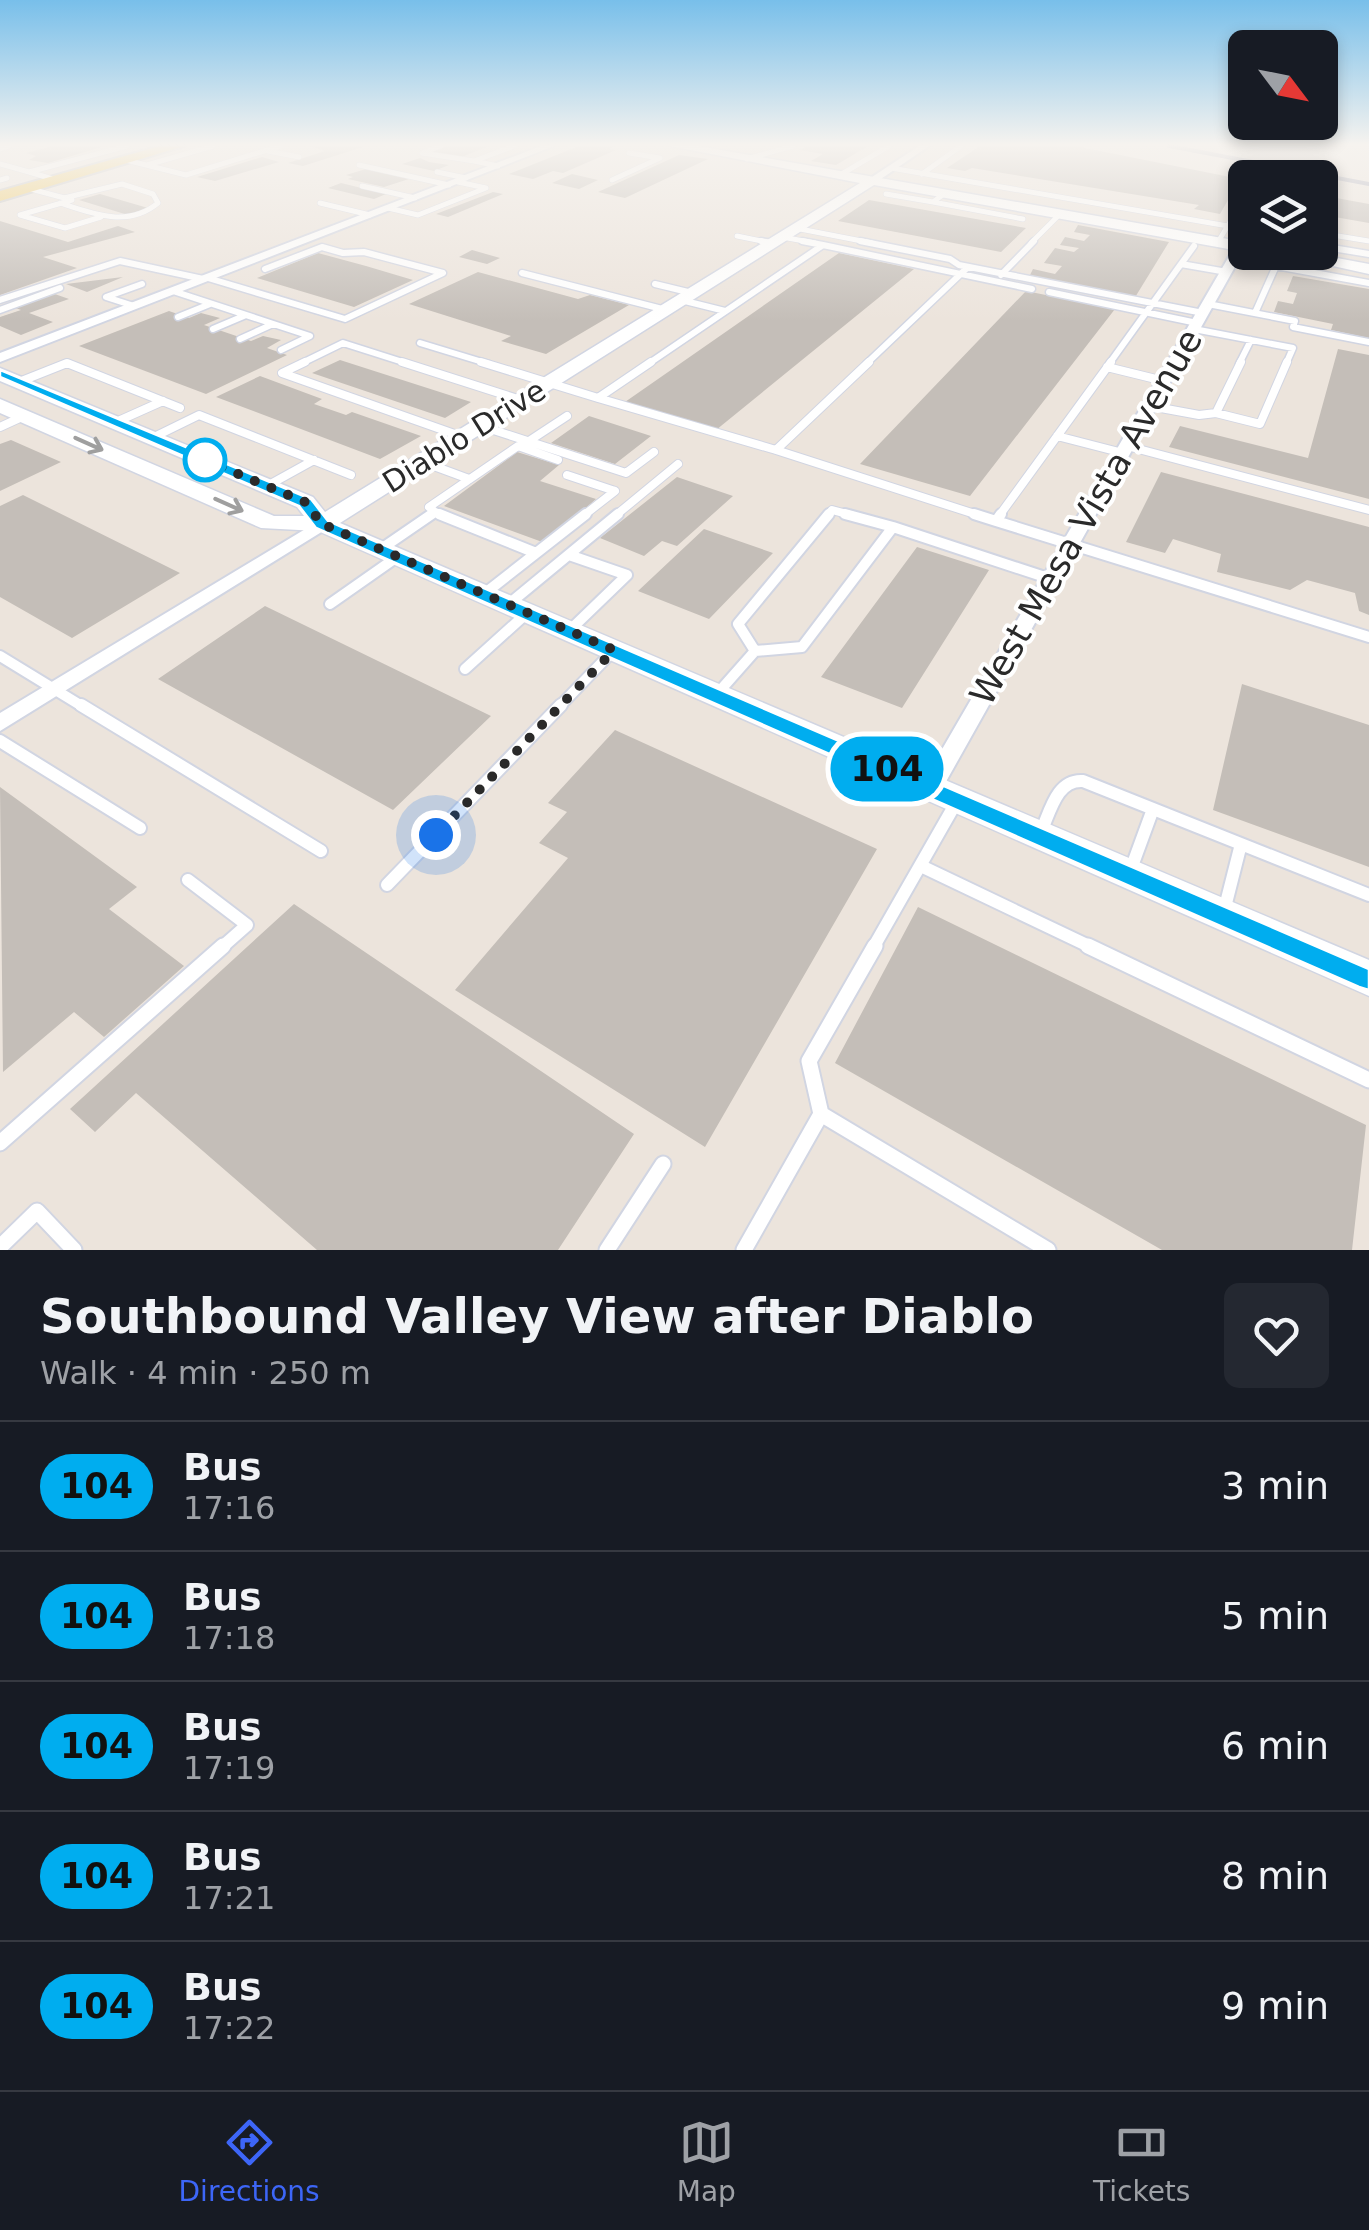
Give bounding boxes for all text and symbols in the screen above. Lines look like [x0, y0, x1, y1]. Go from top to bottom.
north arrow [1228, 30, 1338, 140]
map controls [1228, 30, 1338, 270]
button: layers [1228, 160, 1338, 270]
street label: West Mesa Vista Avenue [962, 322, 1210, 712]
street label: Diablo Drive [376, 372, 552, 500]
one-way arrow [73, 436, 104, 454]
unlabelled marker [184, 439, 226, 481]
one-way arrow [213, 497, 244, 515]
line badge: 104 [830, 736, 944, 802]
text: 104 [850, 749, 924, 789]
your location [411, 810, 461, 860]
button: heart [1224, 1283, 1329, 1388]
text: Southbound Valley View after Diablo [40, 1288, 1034, 1344]
text: Walk · 4 min · 250 m [40, 1354, 371, 1392]
text: Bus [183, 1445, 262, 1489]
text: 3 min [1221, 1464, 1329, 1508]
text: 104 [60, 1466, 133, 1506]
text: 17:16 [183, 1489, 275, 1527]
text: Bus [183, 1575, 262, 1619]
text: 5 min [1221, 1594, 1329, 1638]
text: 104 [60, 1596, 133, 1636]
text: 17:18 [183, 1619, 275, 1657]
text: Bus [183, 1705, 262, 1749]
text: 6 min [1221, 1724, 1329, 1768]
text: 104 [60, 1726, 133, 1766]
text: 17:19 [183, 1749, 275, 1787]
text: Bus [183, 1835, 262, 1879]
text: 8 min [1221, 1854, 1329, 1898]
text: 104 [60, 1856, 133, 1896]
text: 17:21 [183, 1879, 275, 1917]
text: Bus [183, 1965, 262, 2009]
text: 9 min [1221, 1984, 1329, 2028]
text: 104 [60, 1986, 133, 2026]
text: 17:22 [183, 2009, 275, 2047]
tab: Directions [179, 2115, 320, 2208]
tab: Map [677, 2115, 736, 2208]
tab: Tickets [1093, 2115, 1190, 2208]

